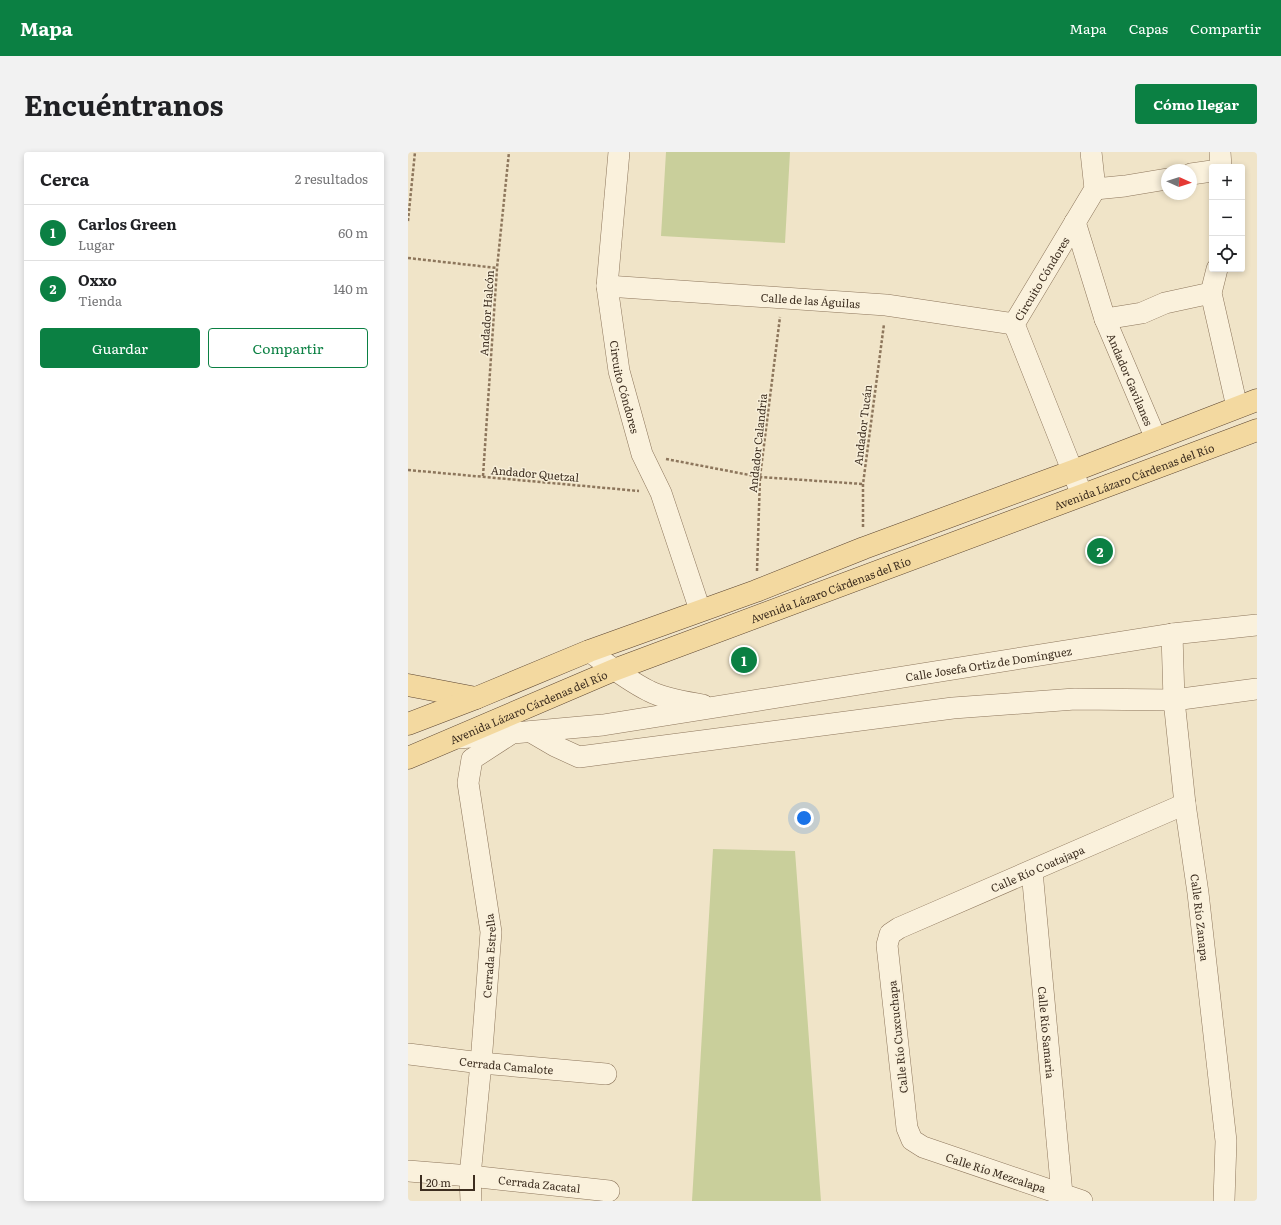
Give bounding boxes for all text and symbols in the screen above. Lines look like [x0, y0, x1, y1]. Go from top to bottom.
text: Mapa [20, 14, 73, 42]
text: Mapa [1069, 18, 1107, 38]
text: Capas [1129, 18, 1168, 38]
text: Compartir [1190, 18, 1261, 38]
text: Encuéntranos [24, 83, 223, 125]
button: Cómo llegar [1135, 84, 1257, 124]
north arrow [1161, 164, 1197, 200]
map controls [1209, 164, 1245, 272]
button: + [1209, 164, 1245, 200]
text: Cerca [40, 166, 89, 191]
text: 2 resultados [295, 169, 368, 188]
button: − [1209, 200, 1245, 236]
text: Carlos Green [78, 212, 177, 235]
text: 1 [50, 223, 56, 242]
text: 60 m [338, 223, 368, 242]
street label: Circuito Cóndores [1010, 234, 1073, 324]
text: Lugar [78, 235, 114, 254]
button: locate [1209, 236, 1245, 272]
text: Oxxo [78, 268, 117, 291]
street label: Andador Halcón [475, 270, 497, 356]
text: 2 [50, 279, 56, 298]
text: 140 m [333, 279, 368, 298]
street label: Calle de las Águilas [760, 289, 861, 311]
text: Tienda [78, 291, 122, 310]
button: Guardar [40, 328, 200, 368]
button: Compartir [208, 328, 368, 368]
street label: Andador Gavilanes [1104, 330, 1157, 428]
street label: Circuito Cóndores [607, 339, 644, 435]
street label: Andador Tucán [849, 384, 875, 466]
street label: Andador Calandria [744, 393, 770, 493]
street label: Avenida Lázaro Cárdenas del Río [1052, 439, 1216, 513]
street label: Andador Quetzal [490, 461, 580, 485]
pin: 2 [1087, 536, 1113, 566]
street label: Avenida Lázaro Cárdenas del Río [748, 552, 913, 626]
street label: Calle Josefa Ortiz de Domínguez [904, 642, 1073, 685]
pin: 1 [731, 645, 757, 675]
street label: Avenida Lázaro Cárdenas del Río [447, 666, 610, 747]
your location [794, 808, 814, 828]
street label: Calle Río Coatajapa [988, 841, 1087, 895]
street label: Calle Río Zanapa [1187, 873, 1214, 962]
street label: Cerrada Estrella [478, 913, 499, 999]
street label: Calle Río Cuxcuchapa [883, 980, 911, 1094]
street label: Calle Río Samaria [1035, 985, 1059, 1079]
street label: Cerrada Camalote [458, 1052, 554, 1077]
street label: Calle Río Mezcalapa [944, 1148, 1048, 1196]
street label: Cerrada Zacatal [497, 1171, 582, 1196]
scale bar [420, 1173, 475, 1192]
text: 20 m [426, 1174, 451, 1190]

